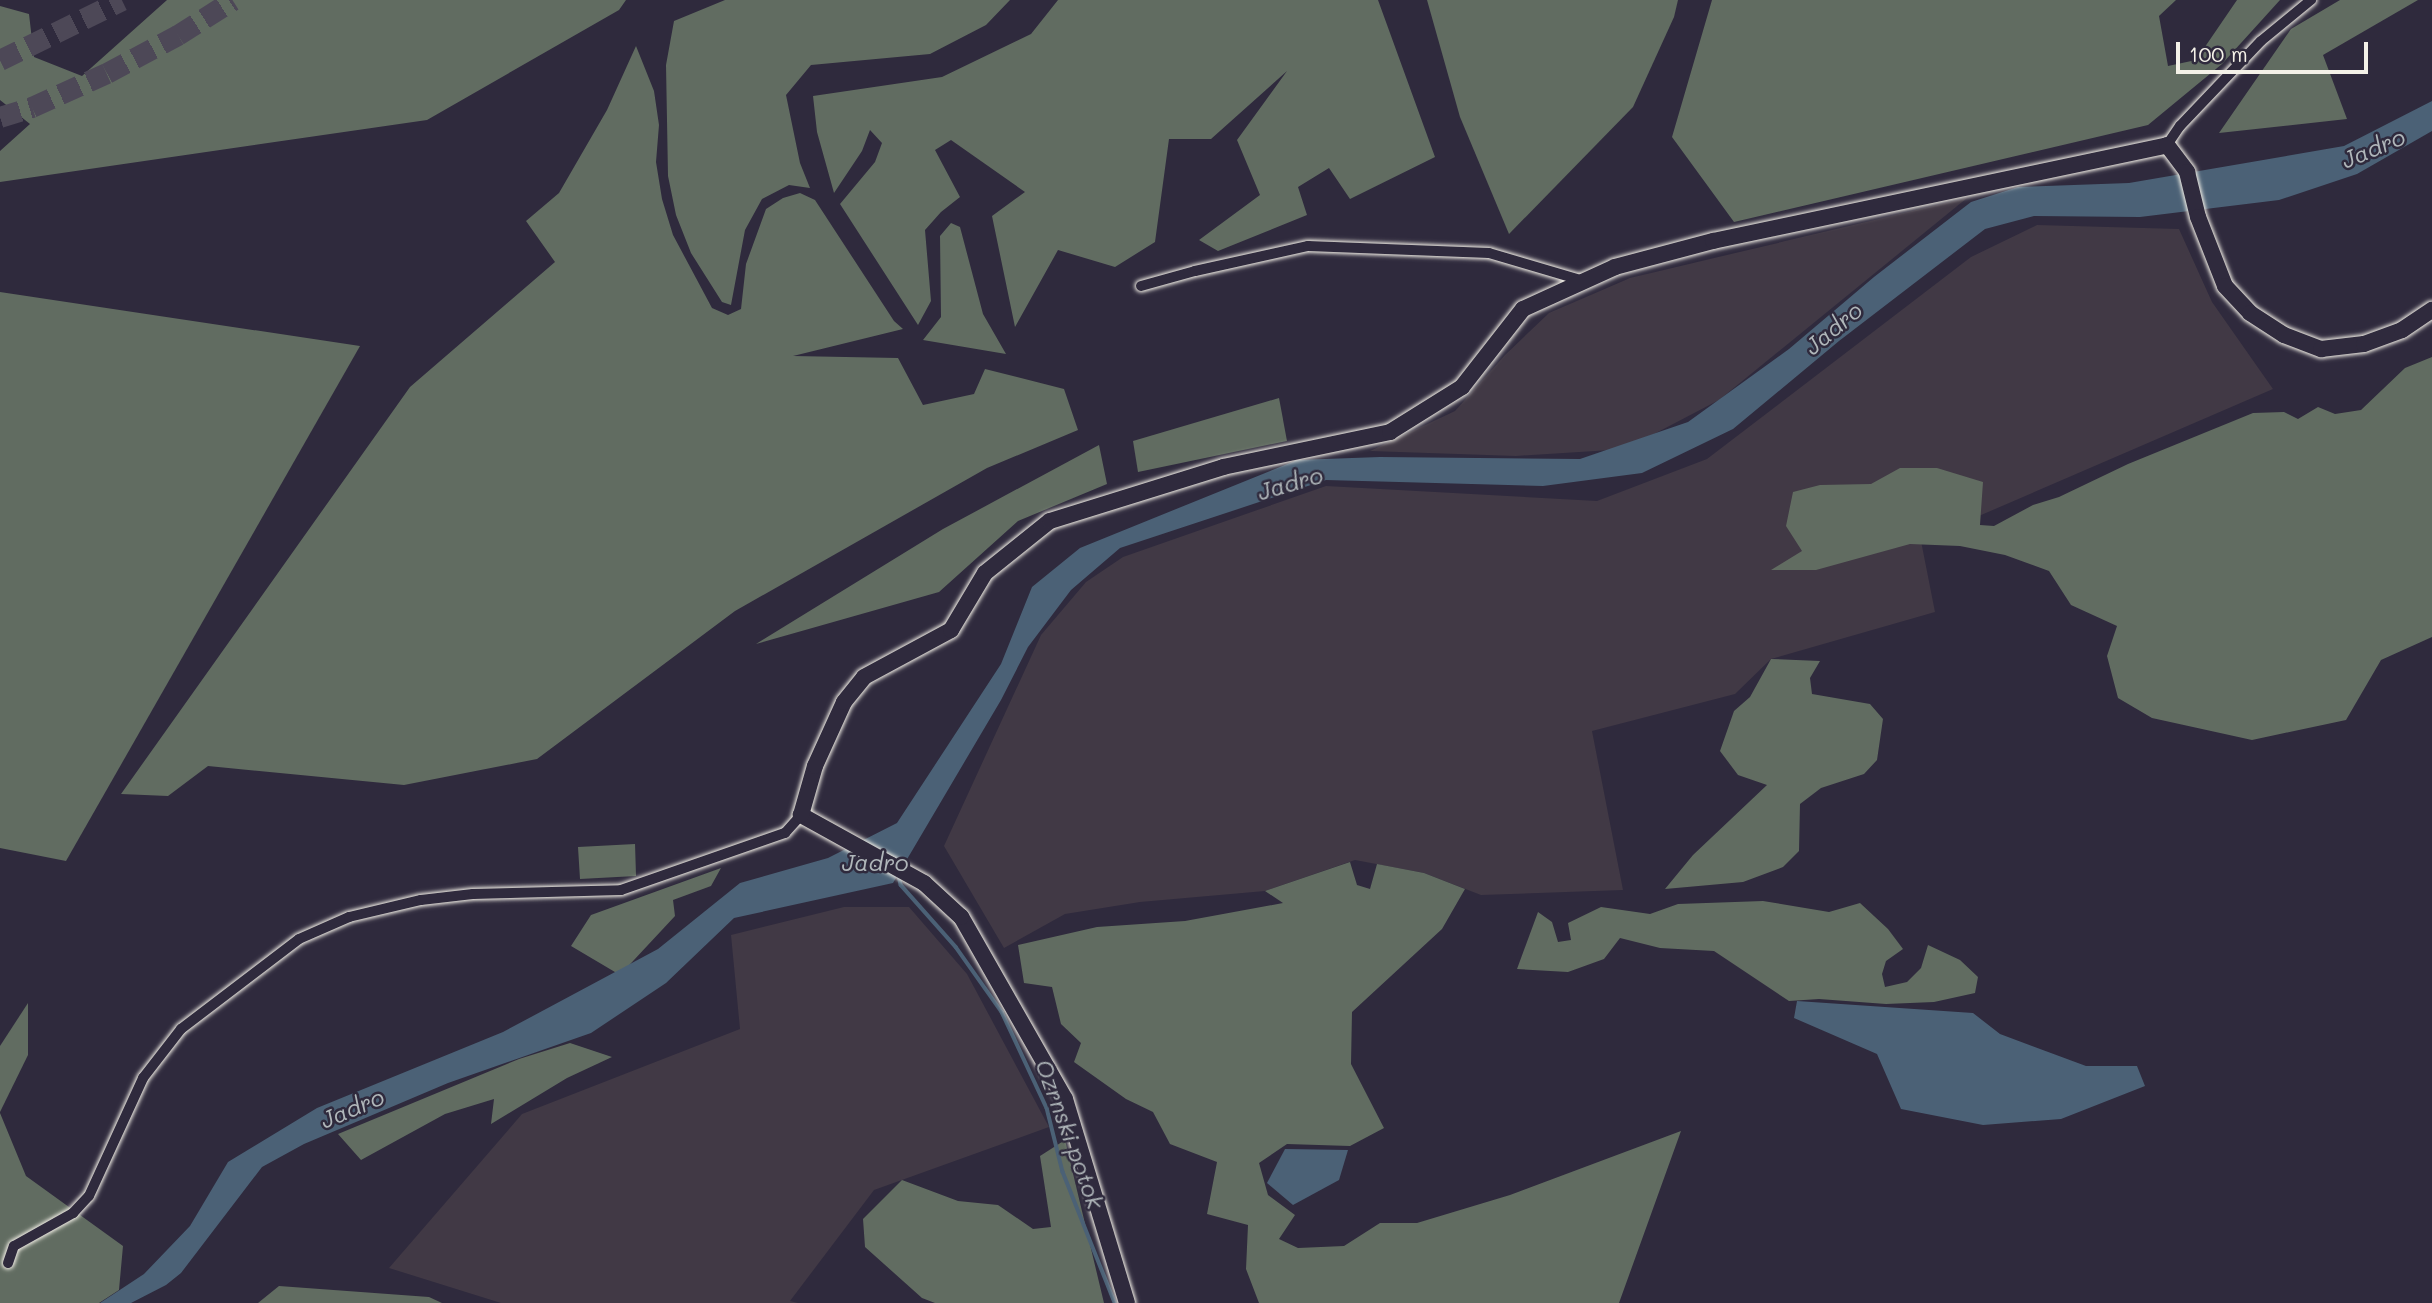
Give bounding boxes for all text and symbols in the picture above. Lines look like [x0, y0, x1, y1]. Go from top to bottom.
scale bar [2180, 28, 2372, 72]
text: 100 m [2189, 40, 2248, 67]
water label: Jadro [2337, 122, 2409, 174]
water label: Jadro [1799, 296, 1867, 360]
water label: Jadro [1254, 461, 1326, 505]
water label: Jadro [842, 848, 908, 876]
water label: Ozrnski potok [1030, 1056, 1110, 1212]
water label: Jadro [316, 1082, 388, 1134]

